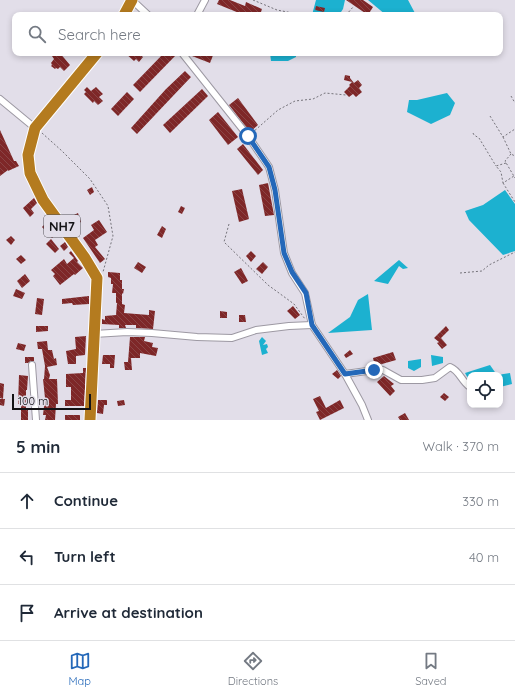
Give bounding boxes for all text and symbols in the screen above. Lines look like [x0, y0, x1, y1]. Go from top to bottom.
search box [12, 12, 503, 56]
icon: search [26, 23, 48, 45]
text: Search here [58, 25, 141, 44]
route start [239, 127, 257, 145]
road number: NH7 [44, 215, 80, 237]
route end [365, 361, 383, 379]
map controls [467, 372, 503, 408]
button: locate [467, 372, 503, 408]
scale bar [12, 392, 91, 411]
text: 100 m [18, 394, 48, 408]
text: 5 min [16, 436, 60, 457]
text: Walk · 370 m [422, 438, 499, 454]
icon: ahead [16, 490, 38, 512]
text: Continue [54, 491, 118, 510]
text: 330 m [462, 493, 499, 509]
icon: left [16, 546, 38, 568]
text: Turn left [54, 547, 116, 566]
text: 40 m [469, 549, 499, 565]
icon: arrive [16, 602, 38, 624]
text: Arrive at destination [54, 603, 203, 622]
tab: Map [68, 650, 91, 688]
tab: Directions [228, 650, 278, 688]
tab: Saved [415, 650, 447, 688]

